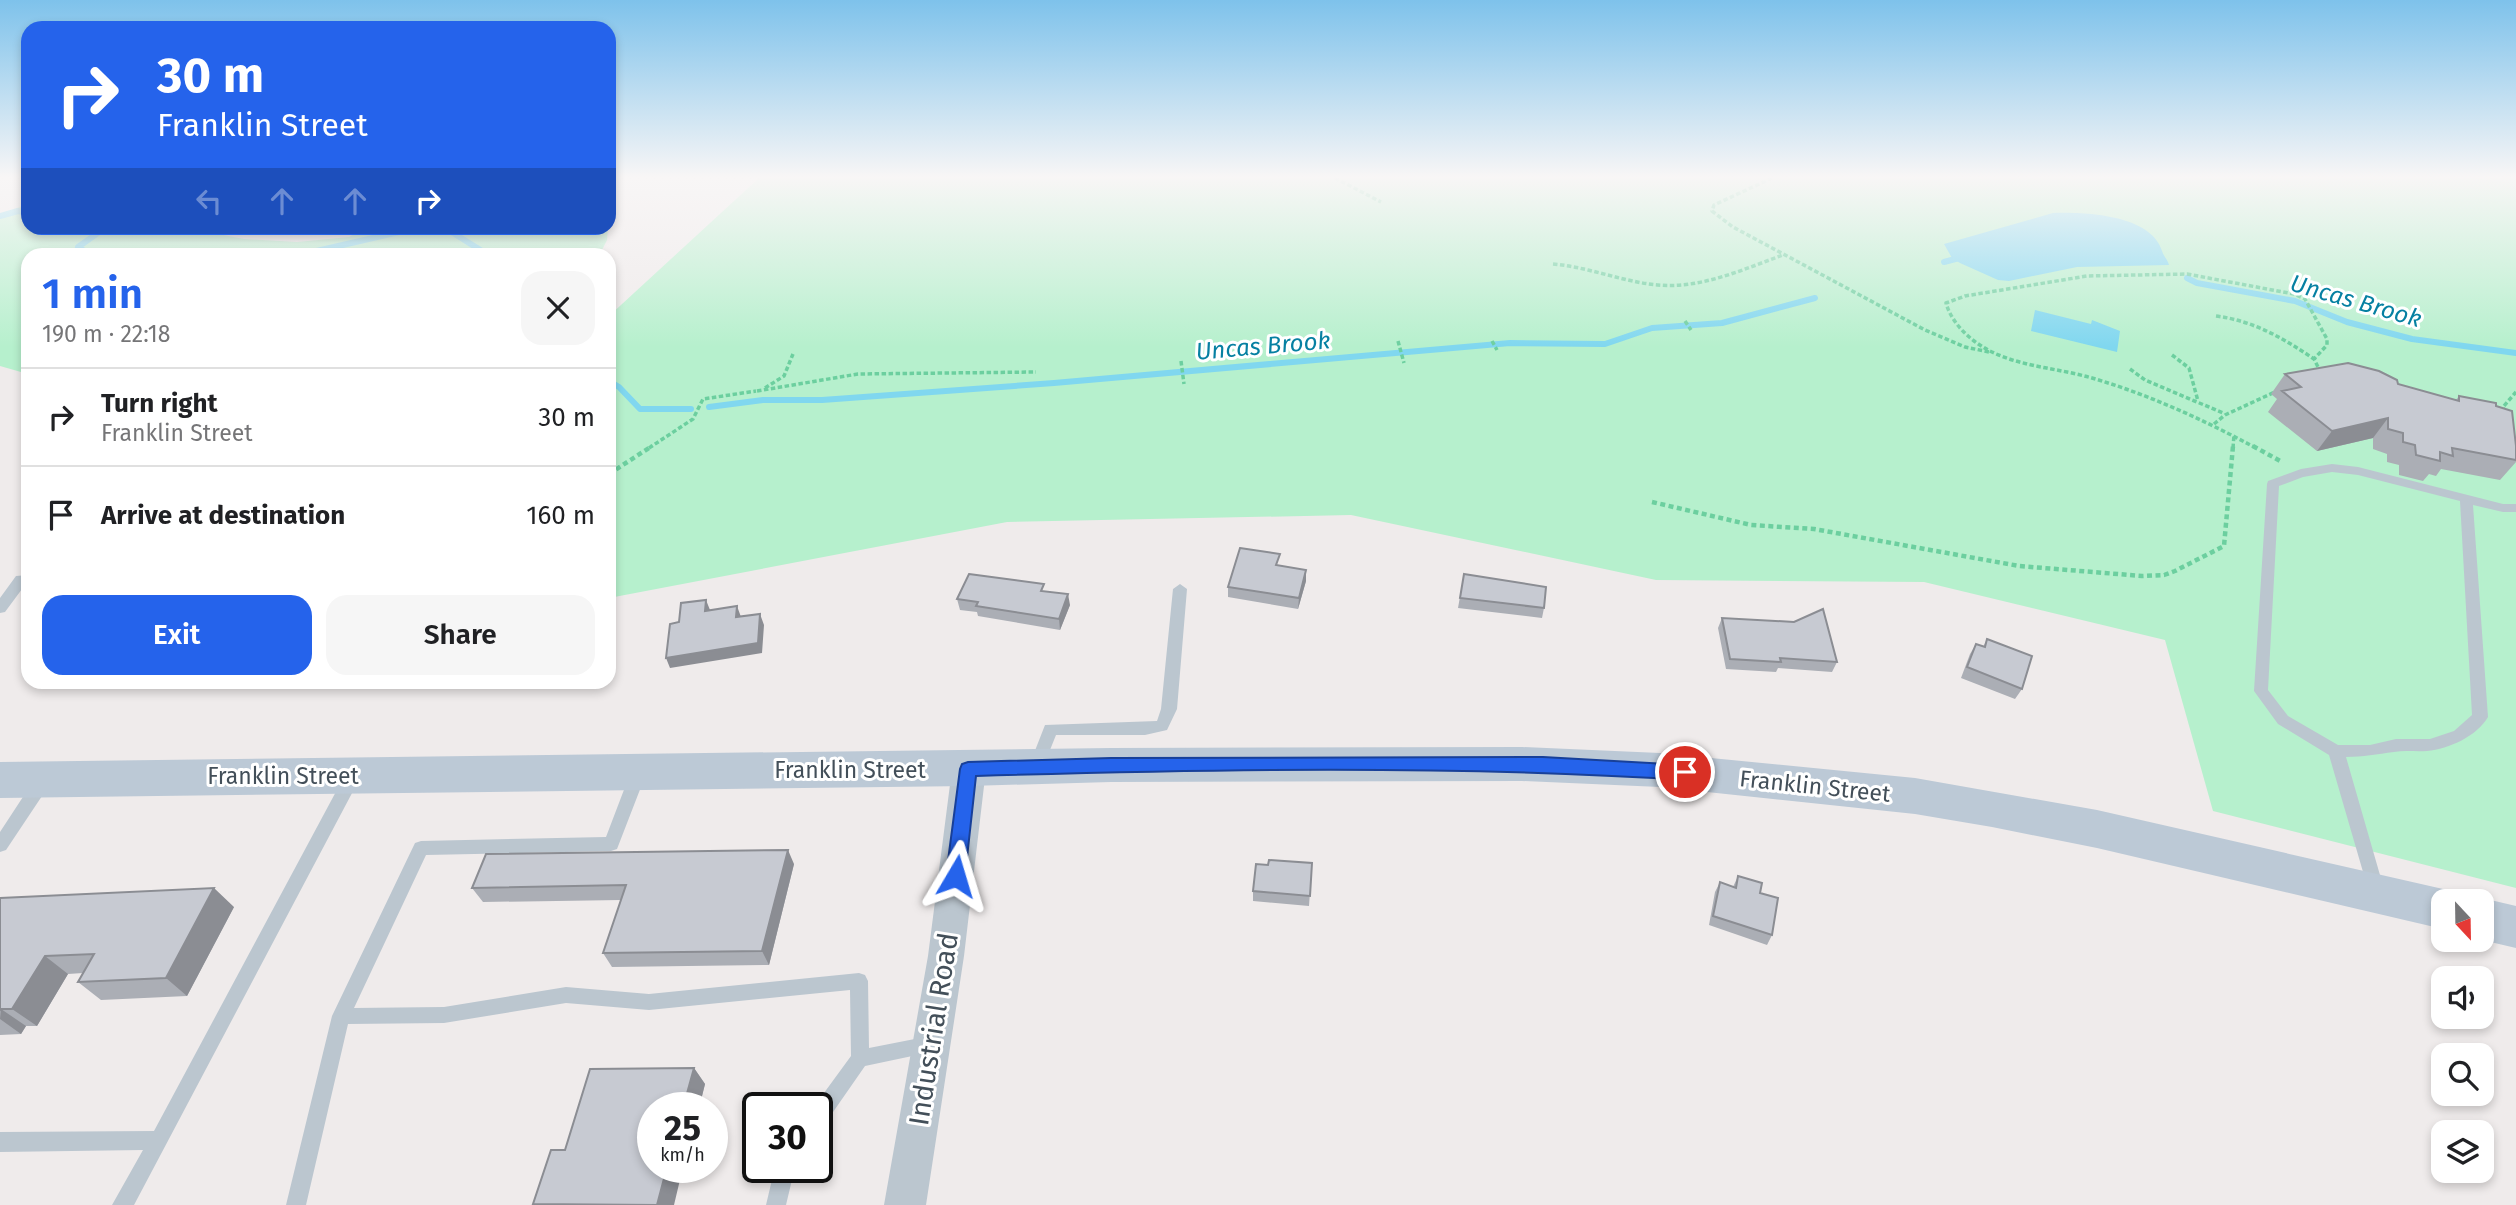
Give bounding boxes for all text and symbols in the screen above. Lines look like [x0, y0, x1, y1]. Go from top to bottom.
text: 30 m [157, 46, 264, 105]
icon: right [42, 49, 133, 140]
text: Franklin Street [157, 106, 368, 144]
icon: left [190, 182, 228, 220]
icon: ahead [263, 182, 301, 220]
icon: ahead [336, 182, 374, 220]
icon: right [409, 182, 447, 220]
text: 1 min [42, 269, 143, 319]
water label: Uncas Brook [2287, 269, 2425, 333]
button: close [521, 271, 595, 345]
text: 190 m · 22:18 [42, 320, 170, 348]
water label: Uncas Brook [1194, 326, 1332, 366]
text: Turn right [101, 388, 218, 419]
icon: right [42, 398, 80, 436]
text: 30 m [538, 402, 595, 433]
text: Franklin Street [101, 419, 253, 447]
icon: arrive [42, 496, 80, 534]
text: Arrive at destination [101, 500, 345, 531]
text: 160 m [526, 500, 595, 531]
button: Exit [42, 595, 312, 675]
button: Share [326, 595, 595, 675]
pin [1655, 742, 1715, 802]
icon: arrive [1666, 753, 1704, 791]
street label: Franklin Street [774, 756, 926, 784]
street label: Franklin Street [207, 762, 359, 790]
street label: Franklin Street [1738, 764, 1892, 808]
position arrow [919, 839, 993, 913]
north arrow [2431, 889, 2494, 952]
map controls [2431, 889, 2494, 1183]
street label: Industrial Road [902, 930, 965, 1128]
button: sound [2431, 966, 2494, 1029]
button: search [2431, 1043, 2494, 1106]
speed limit sign: 30 [742, 1092, 833, 1183]
text: 25 [664, 1107, 701, 1149]
button: layers [2431, 1120, 2494, 1183]
text: km/h [660, 1144, 705, 1166]

